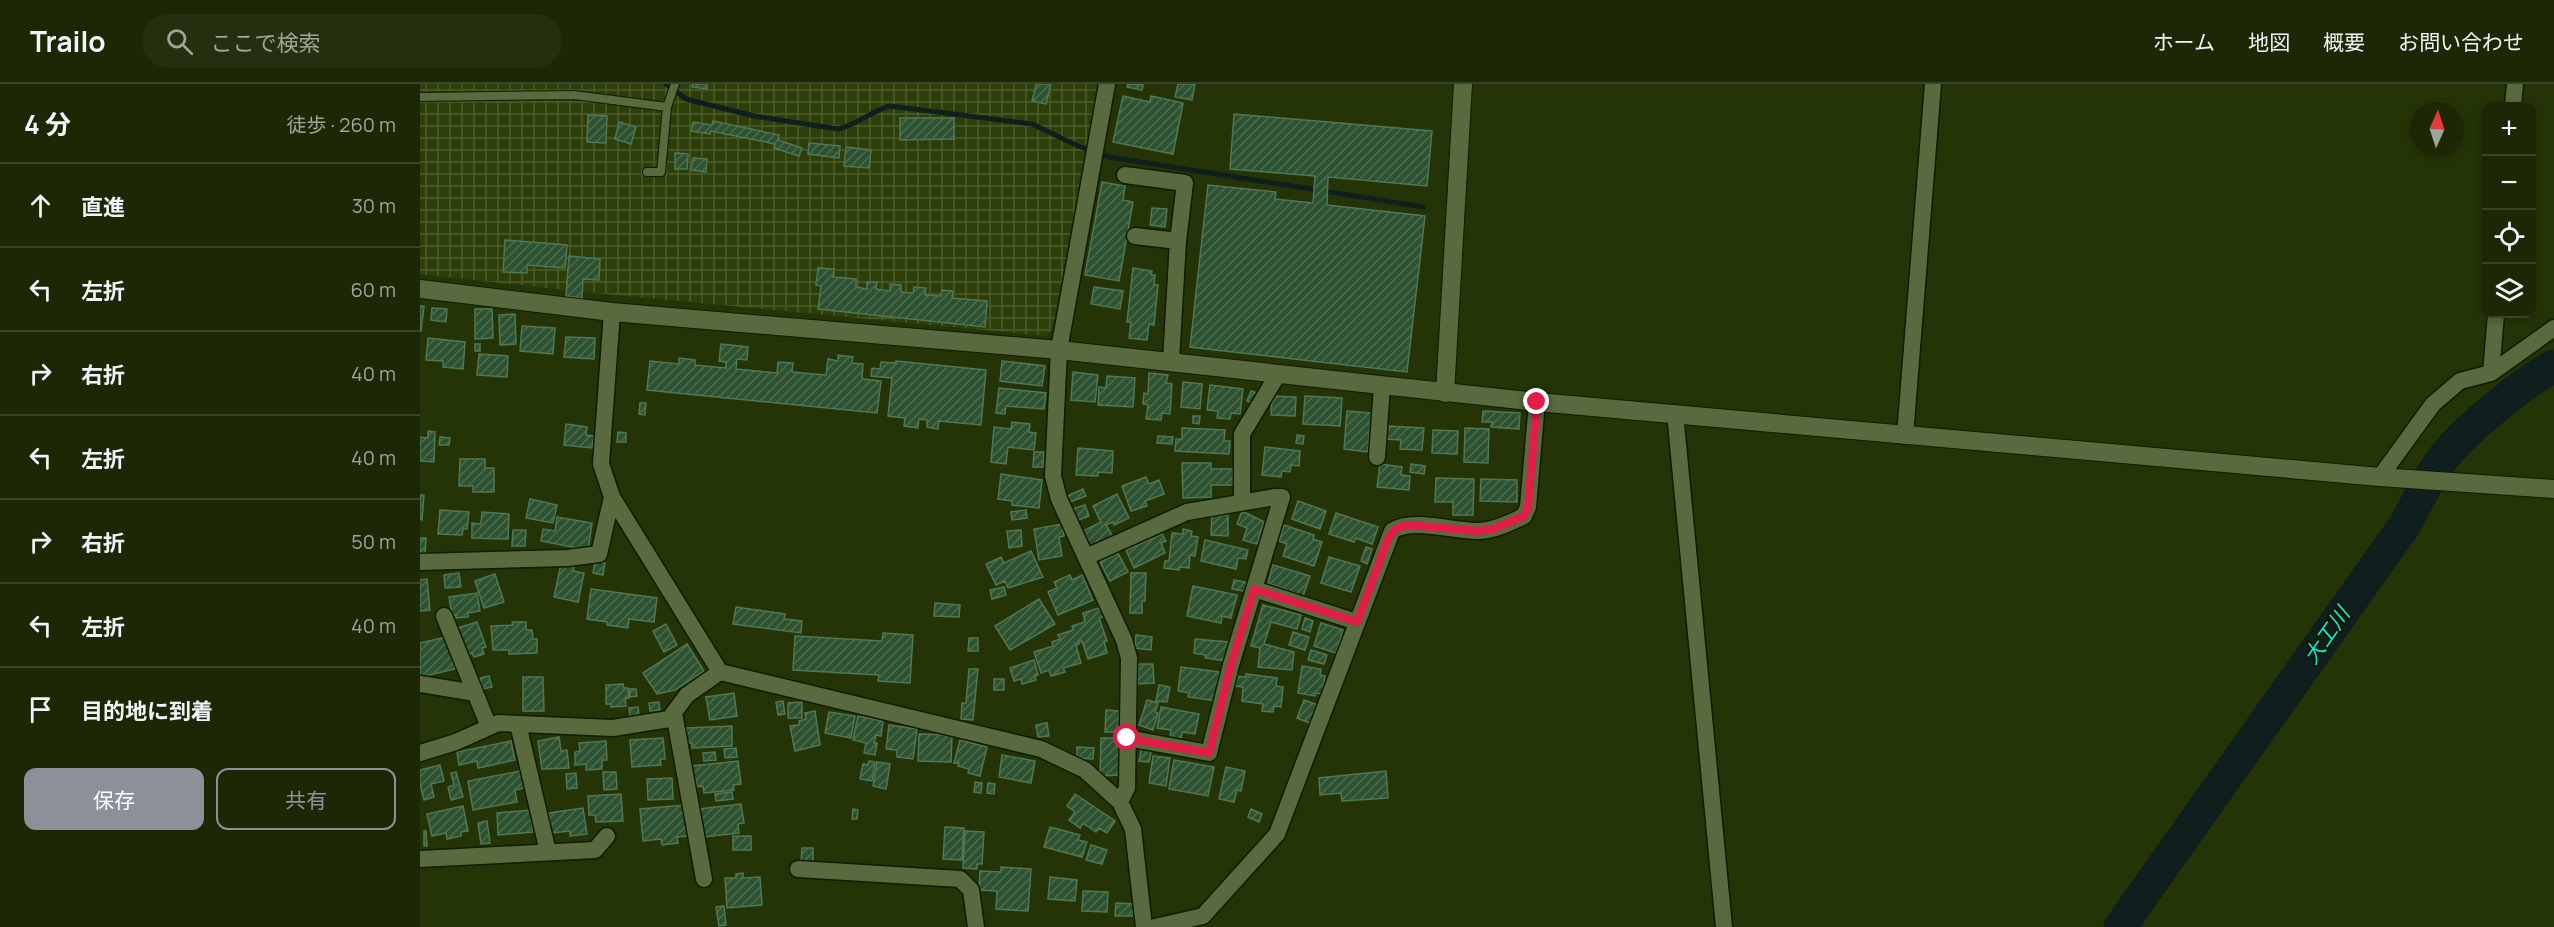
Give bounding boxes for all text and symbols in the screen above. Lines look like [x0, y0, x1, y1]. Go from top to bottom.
search box [142, 14, 562, 68]
text: Trailo [30, 22, 106, 60]
icon: search [163, 25, 196, 58]
text: ここで検索 [211, 28, 321, 58]
text: ホーム [2153, 28, 2215, 56]
text: 地図 [2248, 28, 2290, 56]
text: 概要 [2323, 28, 2365, 56]
text: お問い合わせ [2398, 28, 2524, 56]
north arrow [2410, 102, 2464, 156]
map controls [2482, 102, 2536, 318]
button: + [2482, 102, 2536, 156]
text: 4 分 [24, 106, 71, 142]
text: 徒歩 · 260 m [287, 111, 396, 138]
button: − [2482, 156, 2536, 210]
icon: ahead [24, 189, 57, 222]
text: 直進 [81, 192, 125, 222]
text: 30 m [352, 192, 396, 219]
button: locate [2482, 210, 2536, 264]
button: layers [2482, 264, 2536, 318]
icon: left [24, 273, 57, 306]
text: 左折 [81, 276, 125, 306]
text: 60 m [350, 276, 396, 303]
icon: right [24, 357, 57, 390]
text: 右折 [81, 360, 125, 390]
text: 40 m [351, 360, 396, 387]
route end [1523, 388, 1549, 414]
icon: left [24, 441, 57, 474]
text: 左折 [81, 444, 125, 474]
text: 40 m [351, 444, 396, 471]
icon: right [24, 525, 57, 558]
text: 右折 [81, 528, 125, 558]
text: 50 m [351, 528, 396, 555]
water label: 大工川 [2296, 600, 2357, 669]
icon: left [24, 609, 57, 642]
text: 左折 [81, 612, 125, 642]
text: 40 m [351, 612, 396, 639]
icon: arrive [24, 693, 57, 726]
text: 目的地に到着 [81, 696, 213, 726]
route start [1113, 724, 1139, 750]
button: 保存 [24, 768, 204, 830]
button: 共有 [216, 768, 396, 830]

